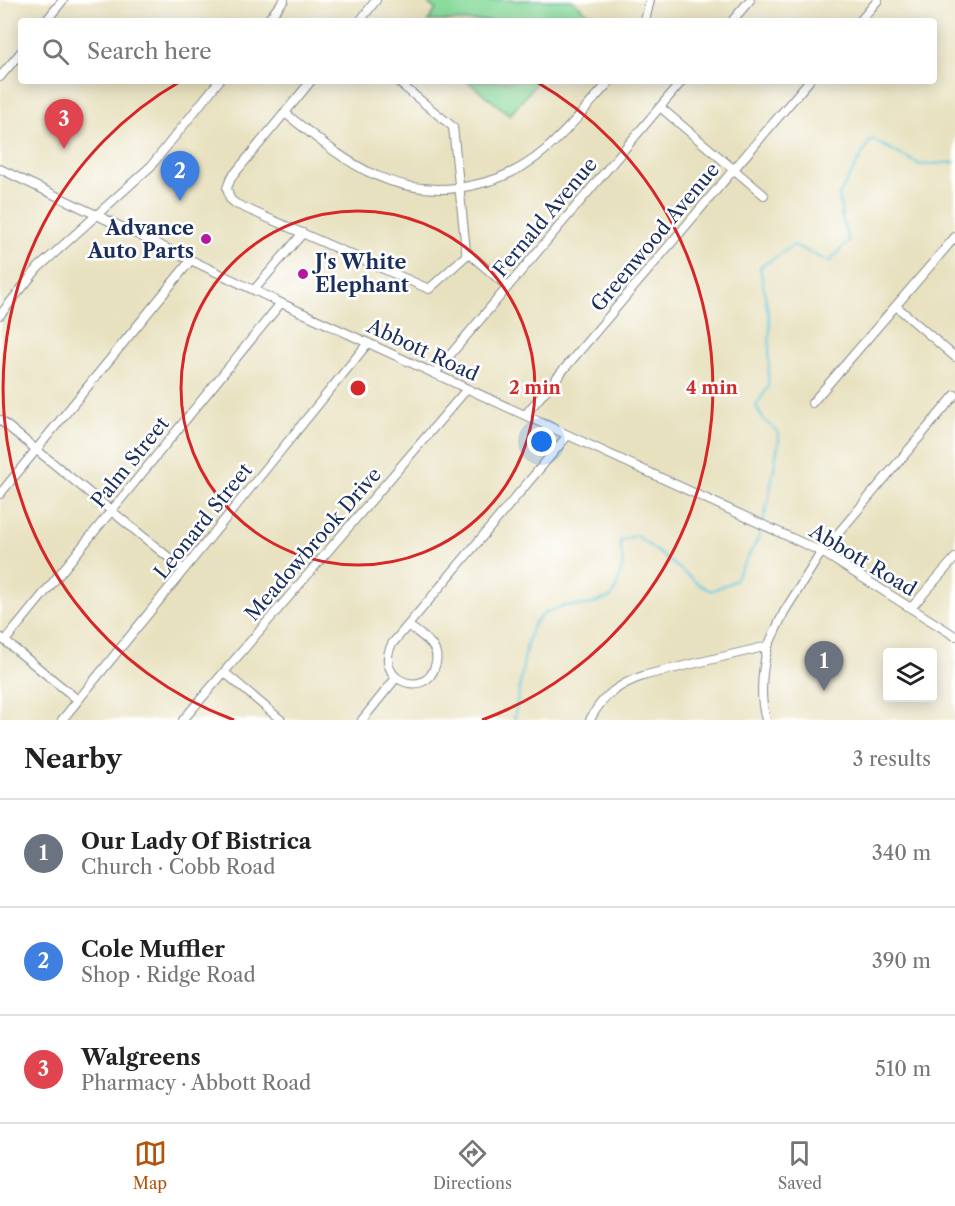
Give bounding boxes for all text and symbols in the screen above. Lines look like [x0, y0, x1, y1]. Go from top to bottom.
search box [18, 18, 937, 84]
icon: search [39, 35, 72, 68]
text: Search here [87, 38, 212, 65]
pin: 3 [44, 100, 84, 149]
pin: 2 [160, 152, 200, 201]
street label: Fernald Avenue [488, 152, 602, 282]
street label: Greenwood Avenue [586, 158, 724, 316]
place label: Advance Auto Parts [87, 216, 194, 263]
marker: Advance Auto Parts [199, 232, 213, 246]
place label: J's White Elephant [311, 250, 409, 297]
marker: J's White Elephant [296, 267, 310, 281]
street label: Abbott Road [363, 313, 483, 386]
text: 2 min [509, 377, 562, 399]
text: 4 min [686, 377, 739, 399]
centre of rings [348, 378, 368, 398]
street label: Palm Street [86, 412, 174, 512]
your location [527, 427, 556, 456]
street label: Leonard Street [149, 458, 257, 584]
street label: Meadowbrook Drive [240, 462, 386, 626]
street label: Abbott Road [804, 518, 921, 601]
pin: 1 [804, 642, 844, 691]
map controls [883, 648, 937, 702]
button: layers [883, 648, 937, 702]
text: Nearby [24, 743, 122, 775]
text: 3 results [853, 747, 931, 771]
text: Our Lady Of Bistrica [81, 828, 312, 855]
text: 1 [39, 841, 48, 865]
text: 340 m [872, 841, 931, 865]
text: Church · Cobb Road [81, 855, 275, 879]
text: Cole Muffler [81, 936, 225, 963]
text: 2 [38, 949, 49, 973]
text: 390 m [872, 949, 931, 973]
text: Shop · Ridge Road [81, 963, 256, 987]
text: Walgreens [81, 1044, 201, 1071]
text: 3 [38, 1057, 49, 1081]
text: 510 m [875, 1057, 931, 1081]
text: Pharmacy · Abbott Road [81, 1071, 311, 1095]
tab: Map [133, 1137, 167, 1193]
tab: Directions [433, 1137, 512, 1193]
tab: Saved [778, 1137, 822, 1193]

